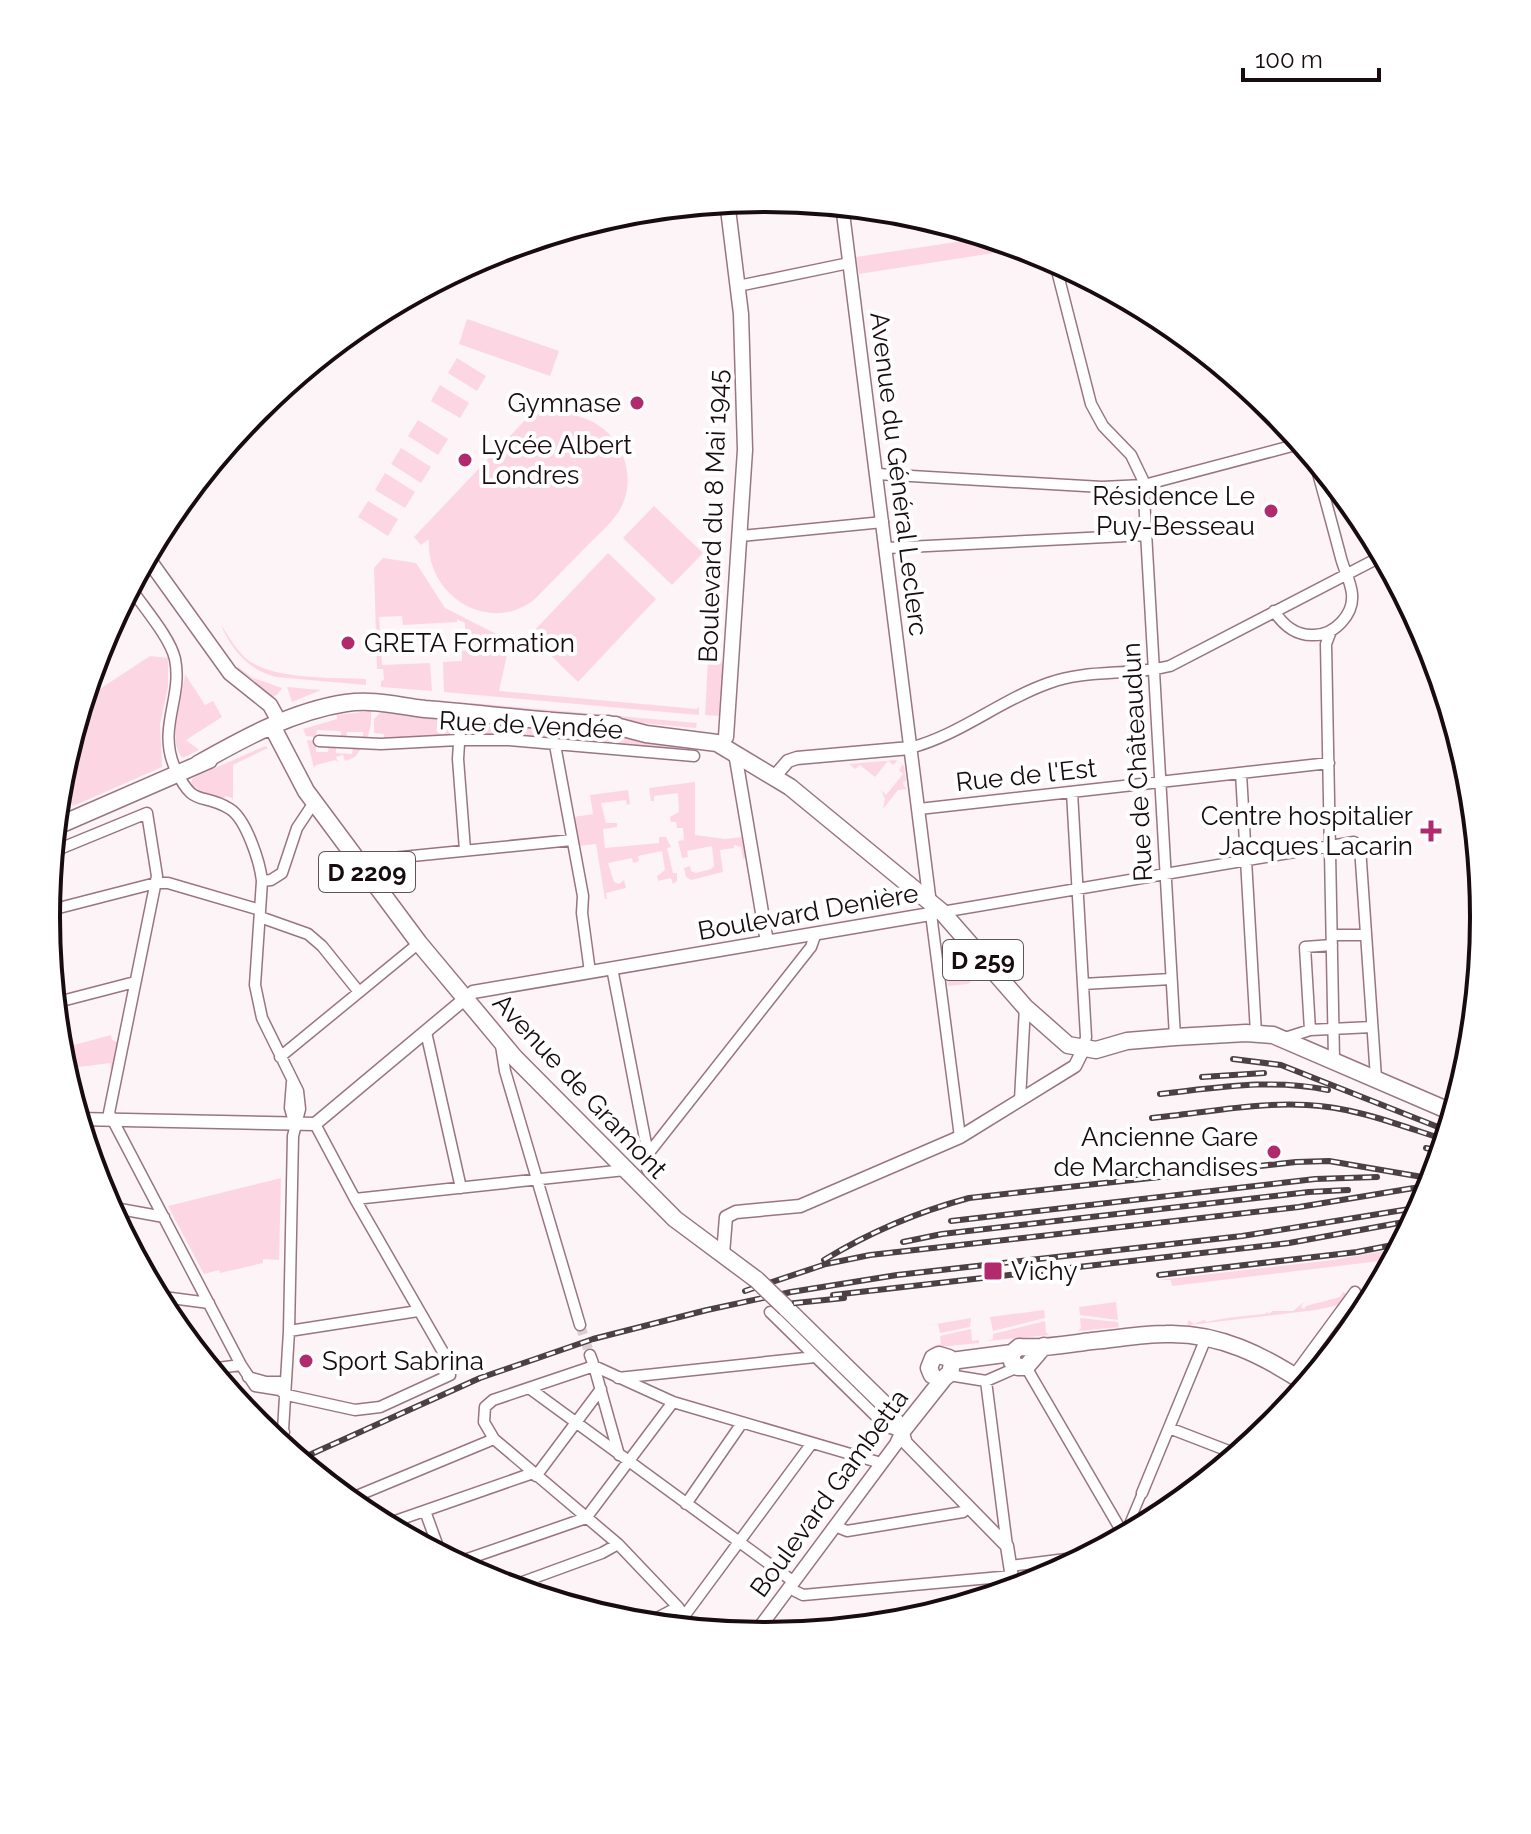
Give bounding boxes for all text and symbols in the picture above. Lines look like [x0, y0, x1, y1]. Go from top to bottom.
scale bar [1243, 32, 1379, 82]
text: 100 m [1255, 45, 1323, 74]
street label: Avenue du Général Leclerc [864, 310, 934, 638]
street label: Boulevard du 8 Mai 1945 [693, 369, 733, 663]
place label: Gymnase [507, 388, 621, 418]
marker: Gymnase [628, 394, 646, 412]
place label: Lycée Albert Londres [481, 430, 632, 490]
marker: Lycée Albert Londres [456, 451, 474, 469]
place label: Résidence Le Puy-Besseau [1092, 481, 1255, 541]
marker: Résidence Le Puy-Besseau [1262, 502, 1280, 520]
place label: GRETA Formation [364, 628, 575, 658]
marker: GRETA Formation [339, 634, 357, 652]
street label: Rue de Châteaudun [1116, 642, 1158, 882]
street label: Rue de Vendée [438, 705, 624, 745]
street label: Rue de l'Est [954, 753, 1098, 797]
place label: Centre hospitalier Jacques Lacarin [1201, 801, 1413, 861]
marker: Centre hospitalier Jacques Lacarin [1420, 820, 1442, 842]
road number: D 2209 [319, 852, 415, 892]
street label: Boulevard Denière [695, 878, 921, 946]
road number: D 259 [943, 940, 1023, 980]
street label: Avenue de Gramont [487, 988, 673, 1185]
place label: Ancienne Gare de Marchandises [1053, 1122, 1258, 1182]
marker: Ancienne Gare de Marchandises [1265, 1143, 1283, 1161]
place label: Vichy [1011, 1256, 1078, 1286]
marker: Vichy [982, 1260, 1004, 1282]
place label: Sport Sabrina [322, 1346, 484, 1376]
marker: Sport Sabrina [297, 1352, 315, 1370]
street label: Boulevard Gambetta [744, 1383, 914, 1603]

